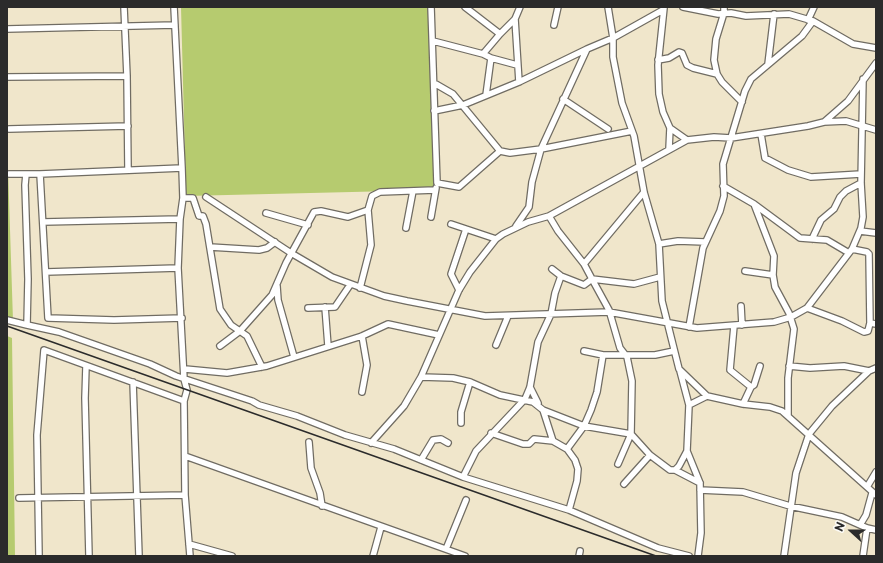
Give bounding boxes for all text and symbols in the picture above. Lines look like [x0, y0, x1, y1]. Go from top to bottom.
north arrow [831, 511, 871, 551]
text: N [830, 519, 849, 534]

